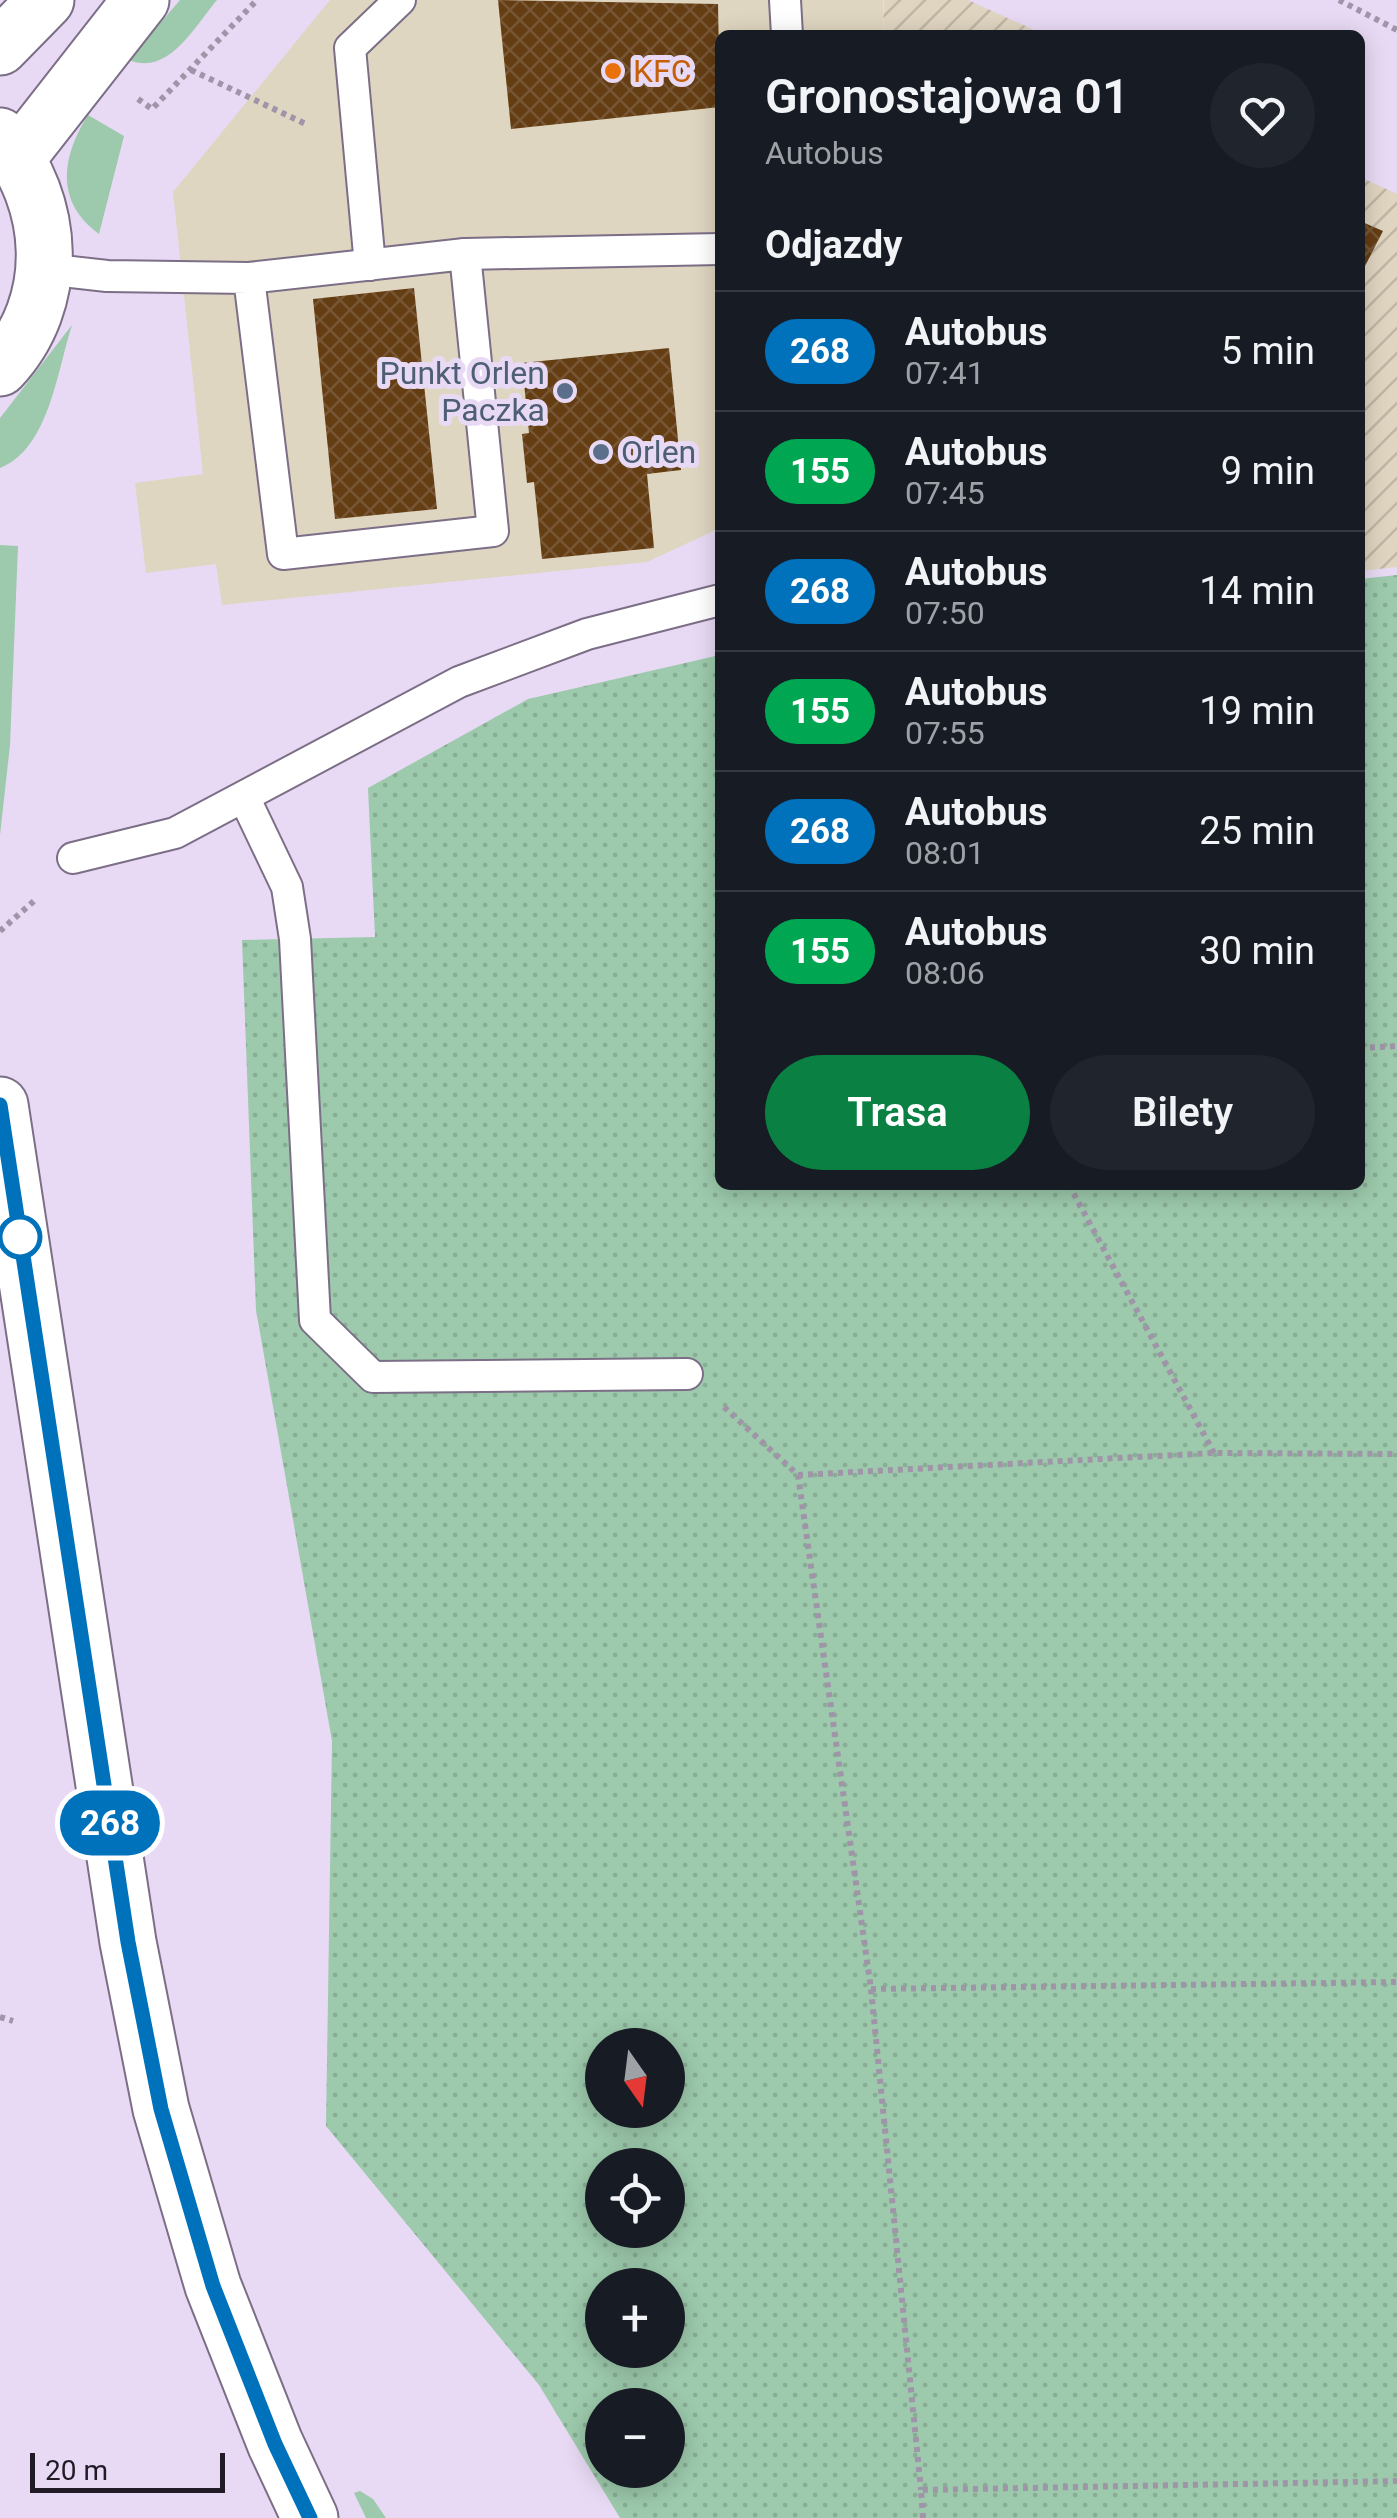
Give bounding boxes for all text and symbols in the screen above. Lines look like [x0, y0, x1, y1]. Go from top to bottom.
place label: KFC [633, 52, 692, 90]
marker: KFC [602, 60, 624, 82]
button: heart [1210, 63, 1315, 168]
text: Gronostajowa 01 [765, 68, 1129, 125]
text: Autobus [765, 134, 884, 172]
text: Odjazdy [765, 223, 902, 267]
text: Autobus [905, 310, 1048, 354]
text: 5 min [1221, 329, 1315, 373]
text: 268 [790, 331, 850, 372]
place label: Punkt Orlen Paczka [380, 354, 545, 429]
text: 07:41 [905, 354, 985, 392]
marker: Punkt Orlen Paczka [554, 380, 576, 402]
text: Autobus [905, 430, 1048, 474]
place label: Orlen [621, 433, 696, 471]
marker: Orlen [590, 441, 612, 463]
text: 9 min [1221, 449, 1315, 493]
text: 155 [790, 451, 850, 492]
text: 07:45 [905, 474, 985, 512]
text: Autobus [905, 550, 1048, 594]
text: 14 min [1199, 569, 1315, 613]
text: 268 [790, 571, 850, 612]
text: 07:50 [905, 594, 985, 632]
text: Autobus [905, 670, 1048, 714]
text: 19 min [1199, 689, 1315, 733]
text: 155 [790, 691, 850, 732]
text: 07:55 [905, 714, 985, 752]
text: Autobus [905, 790, 1048, 834]
text: 25 min [1199, 809, 1315, 853]
text: 268 [790, 811, 850, 852]
text: 08:01 [905, 834, 985, 872]
text: Autobus [905, 910, 1048, 954]
text: 30 min [1199, 929, 1315, 973]
text: 155 [790, 931, 850, 972]
text: 08:06 [905, 954, 985, 992]
button: Trasa [765, 1055, 1030, 1170]
button: Bilety [1050, 1055, 1315, 1170]
unlabelled marker [0, 1216, 41, 1258]
line badge: 268 [52, 1790, 168, 1856]
text: 268 [80, 1803, 140, 1844]
north arrow [585, 2028, 685, 2128]
map controls [585, 2028, 685, 2488]
button: locate [585, 2148, 685, 2248]
button: + [585, 2268, 685, 2368]
button: − [585, 2388, 685, 2488]
scale bar [30, 2448, 225, 2492]
text: 20 m [45, 2454, 108, 2487]

